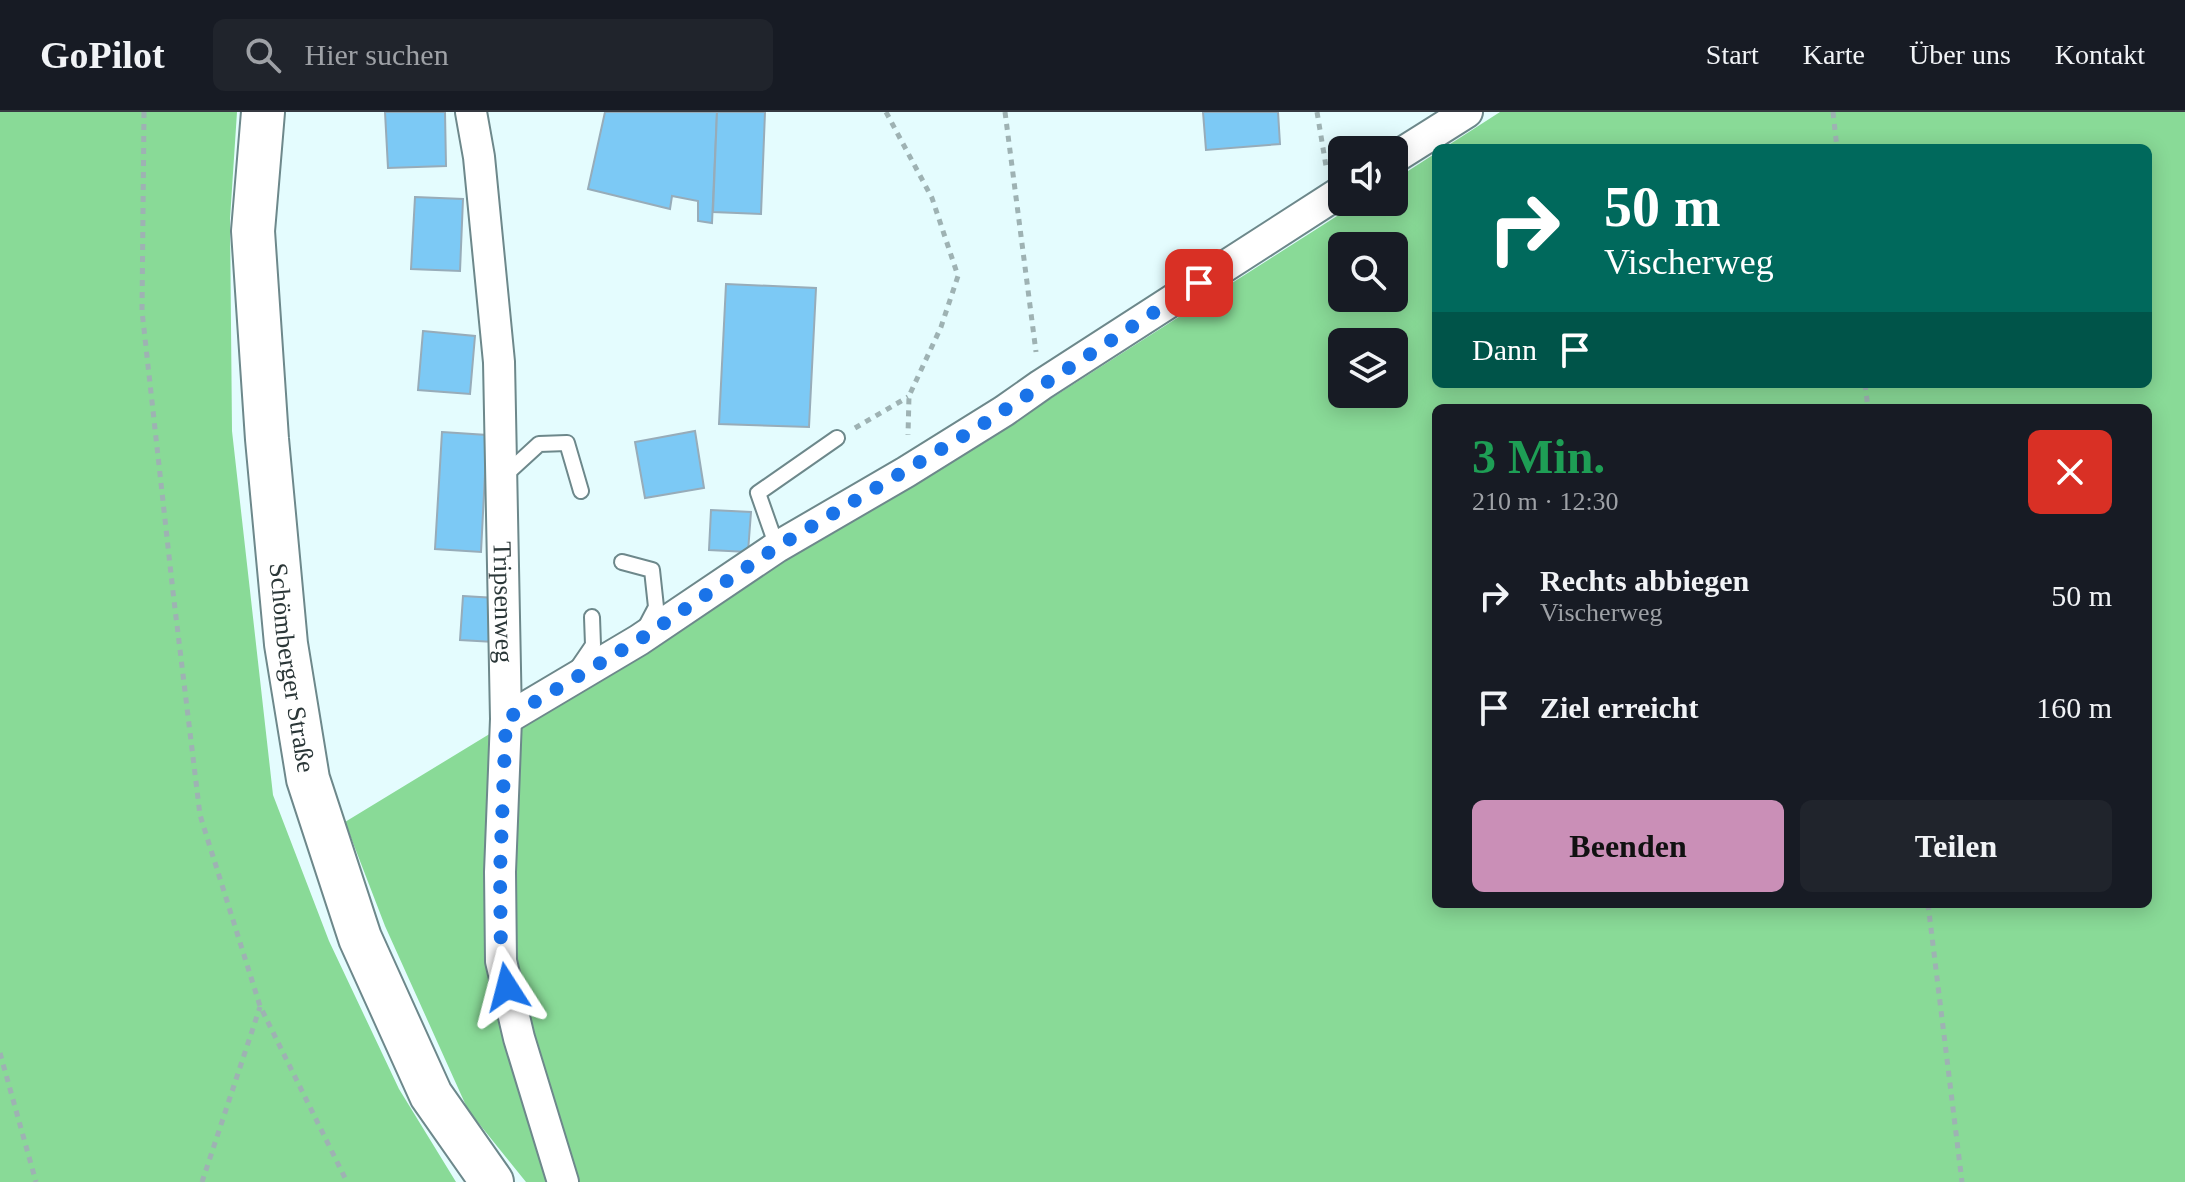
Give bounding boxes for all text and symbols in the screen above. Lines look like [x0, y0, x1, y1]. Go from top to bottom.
search box [213, 19, 773, 91]
icon: search [241, 33, 285, 77]
text: GoPilot [40, 34, 165, 76]
text: Hier suchen [305, 38, 449, 71]
text: Start [1706, 39, 1759, 70]
text: Karte [1803, 39, 1865, 70]
text: Über uns [1909, 39, 2011, 70]
text: Kontakt [2055, 39, 2145, 70]
map controls [1328, 136, 1408, 408]
button: sound [1328, 136, 1408, 216]
icon: right [1472, 176, 1576, 280]
text: 50 m [1604, 176, 1721, 238]
button: search [1328, 232, 1408, 312]
text: Vischerweg [1604, 242, 1774, 282]
pin [1165, 249, 1233, 317]
icon: arrive [1177, 261, 1221, 305]
button: layers [1328, 328, 1408, 408]
icon: arrive [1553, 328, 1597, 372]
text: Dann [1472, 333, 1537, 366]
text: 3 Min. [1472, 430, 1605, 483]
button: close [2028, 430, 2112, 514]
text: 210 m · 12:30 [1472, 487, 1619, 516]
street label: Tripsenweg [488, 541, 519, 663]
street label: Schömberger Straße [264, 562, 321, 774]
text: Rechts abbiegen [1540, 564, 1749, 597]
icon: right [1472, 574, 1516, 618]
text: 50 m [2051, 579, 2112, 612]
text: Vischerweg [1540, 598, 1663, 627]
icon: arrive [1472, 686, 1516, 730]
text: Ziel erreicht [1540, 691, 1699, 724]
text: 160 m [2036, 691, 2112, 724]
button: Beenden [1472, 800, 1784, 892]
button: Teilen [1800, 800, 2112, 892]
position arrow [465, 945, 549, 1029]

